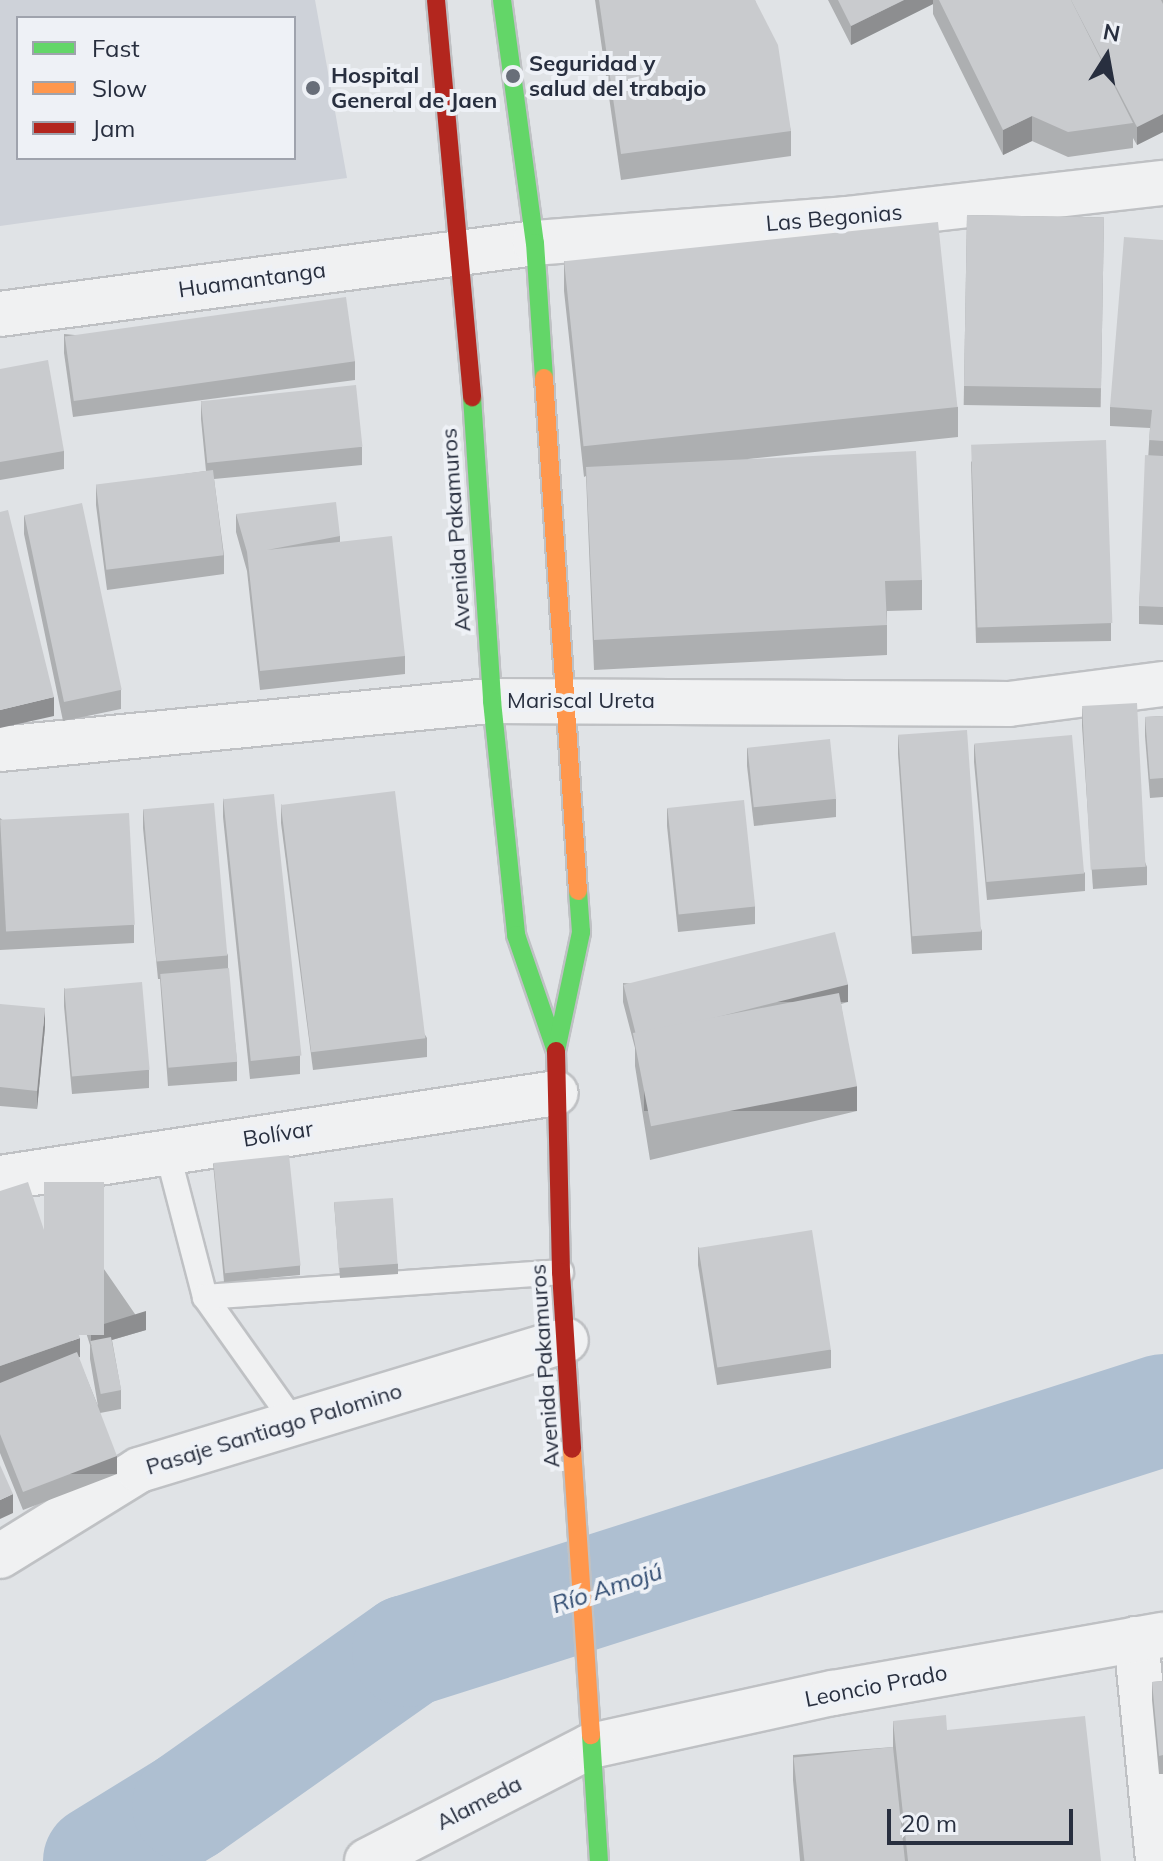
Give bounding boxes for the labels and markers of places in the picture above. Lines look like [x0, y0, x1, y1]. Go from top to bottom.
place label: Seguridad y salud del trabajo [529, 50, 706, 102]
place label: Hospital General de Jaen [331, 62, 497, 114]
marker: Seguridad y salud del trabajo [504, 67, 522, 85]
marker: Hospital General de Jaen [302, 77, 324, 99]

